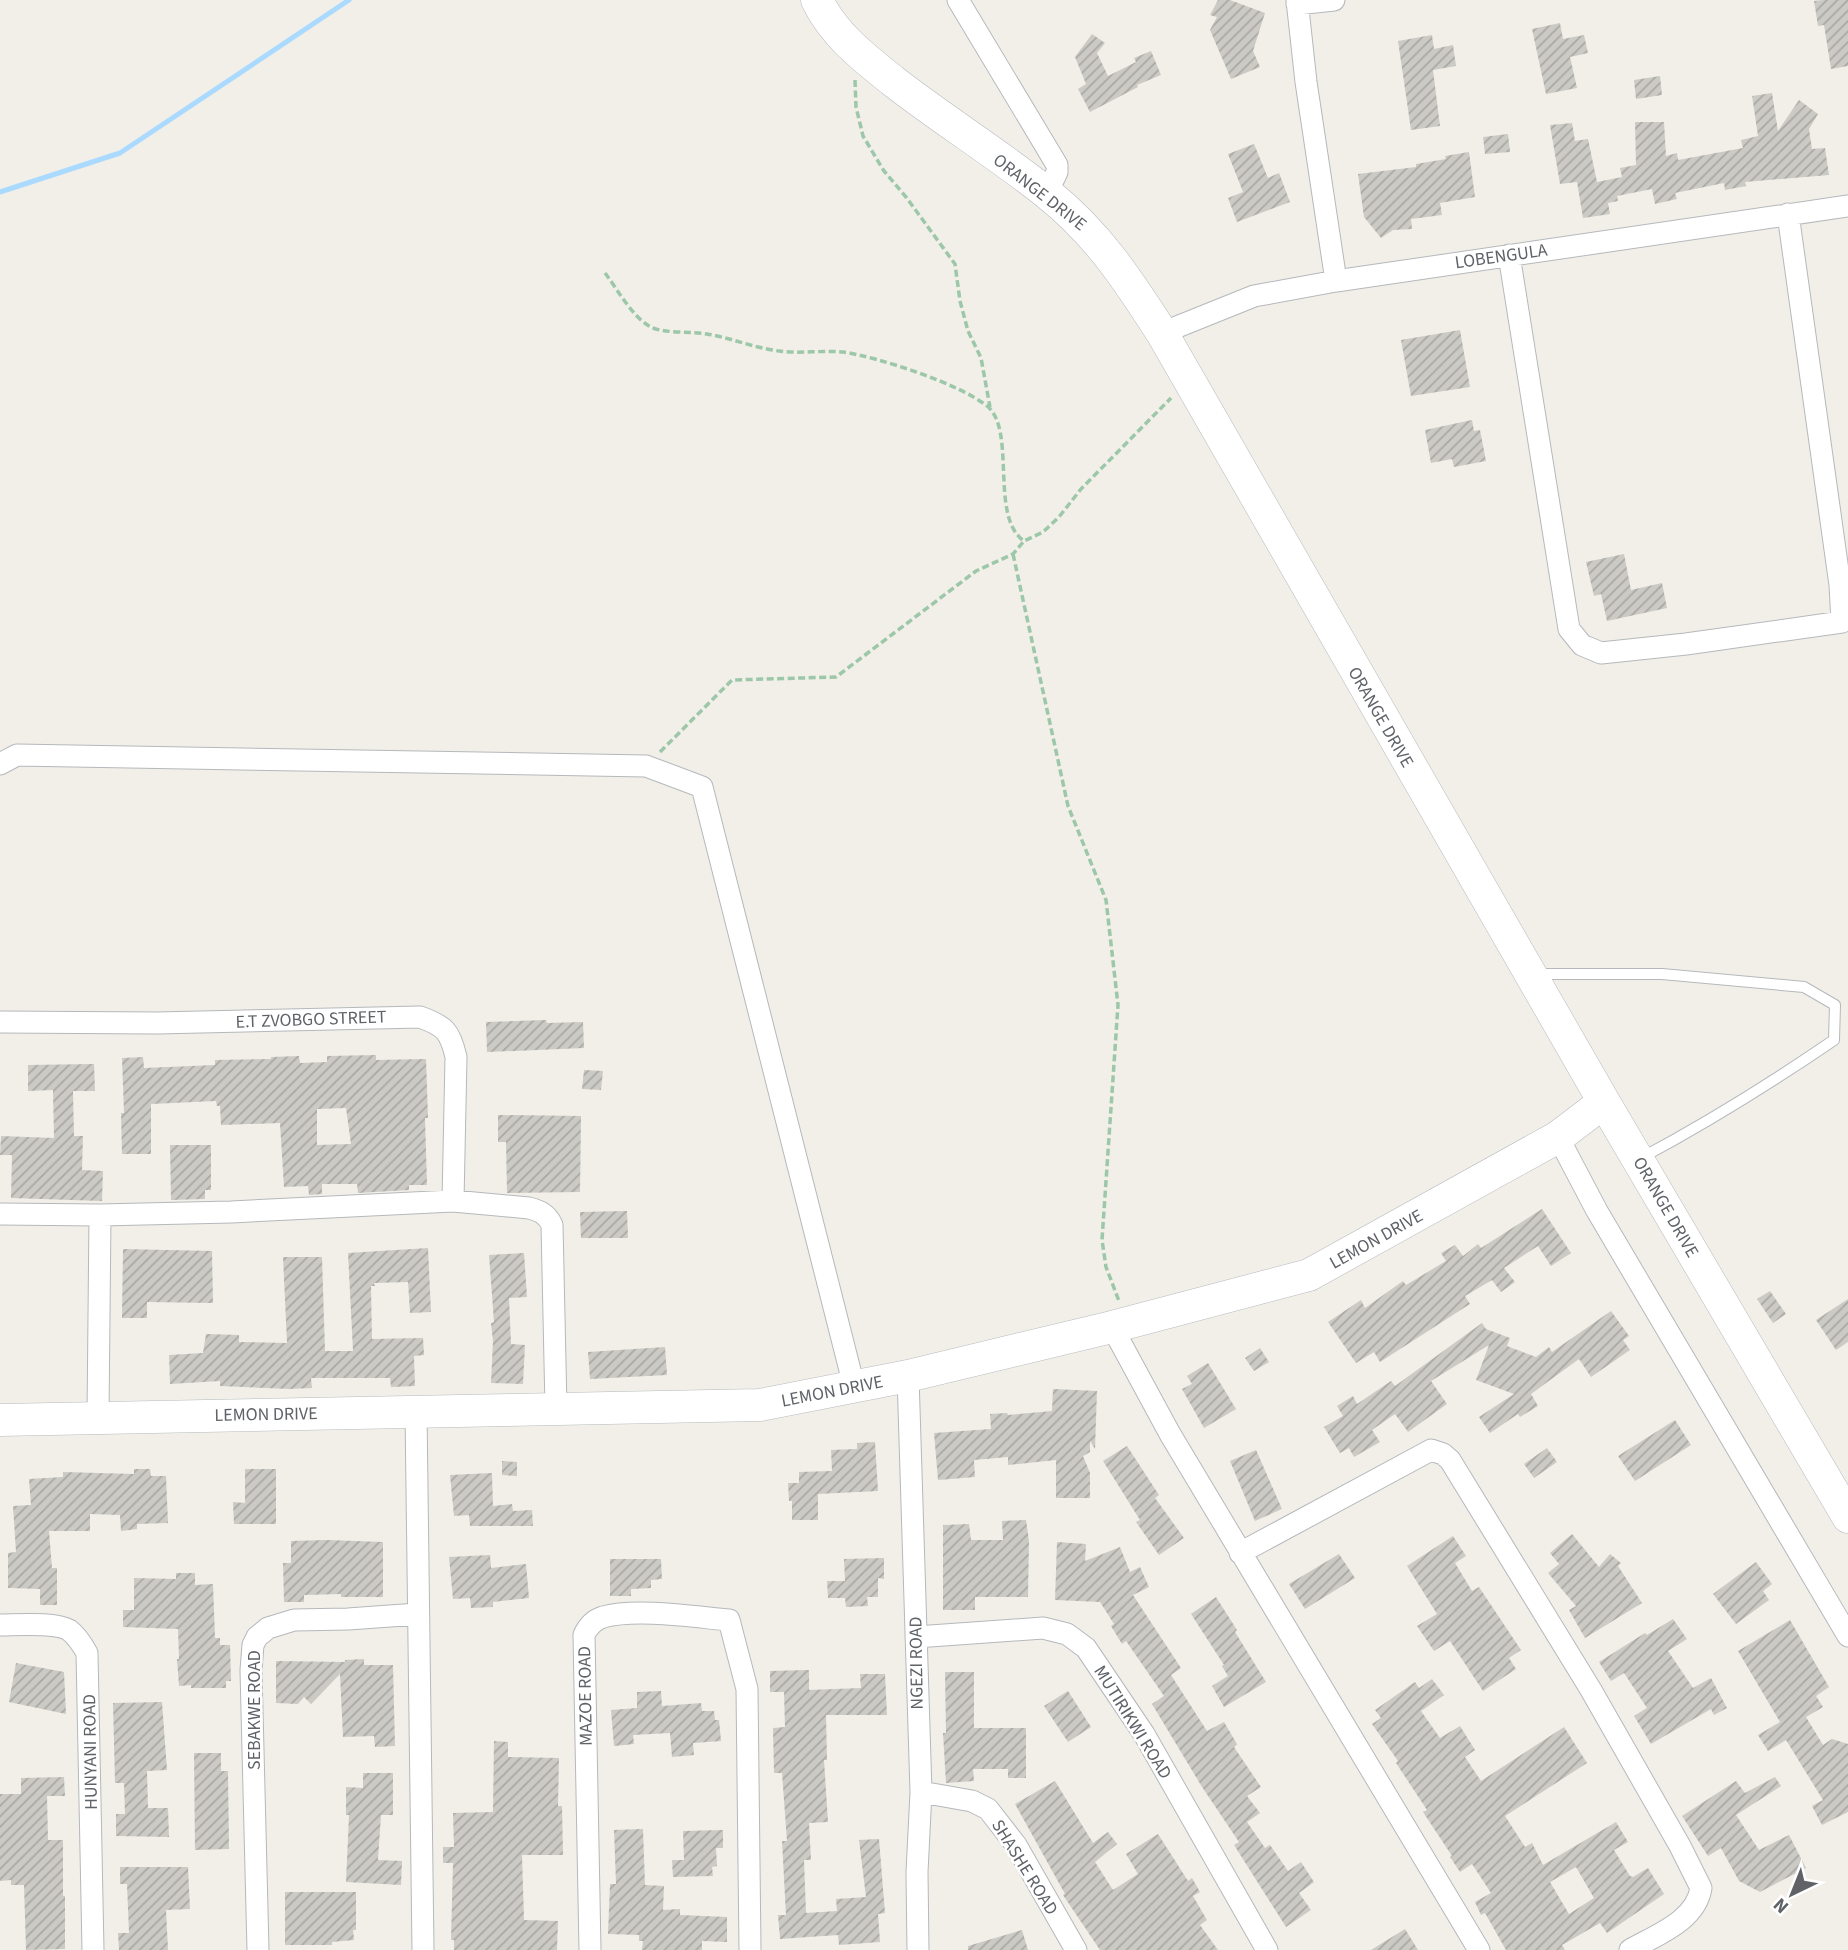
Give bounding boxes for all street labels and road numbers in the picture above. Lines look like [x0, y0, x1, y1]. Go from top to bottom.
street label: ORANGE DRIVE [988, 148, 1092, 237]
street label: LOBENGULA [1453, 238, 1549, 275]
street label: ORANGE DRIVE [1342, 662, 1420, 772]
street label: E.T ZVOBGO STREET [235, 1004, 387, 1035]
street label: ORANGE DRIVE [1627, 1152, 1705, 1262]
street label: LEMON DRIVE [1325, 1203, 1427, 1275]
street label: LEMON DRIVE [779, 1369, 885, 1414]
street label: LEMON DRIVE [214, 1401, 318, 1428]
street label: NGEZI ROAD [903, 1616, 930, 1710]
street label: MAZOE ROAD [572, 1646, 599, 1746]
street label: SEBAKWE ROAD [242, 1650, 267, 1770]
street label: MUTIRIKWI ROAD [1088, 1661, 1178, 1784]
street label: HUNYANI ROAD [77, 1694, 104, 1810]
street label: SHASHE ROAD [985, 1815, 1064, 1920]

